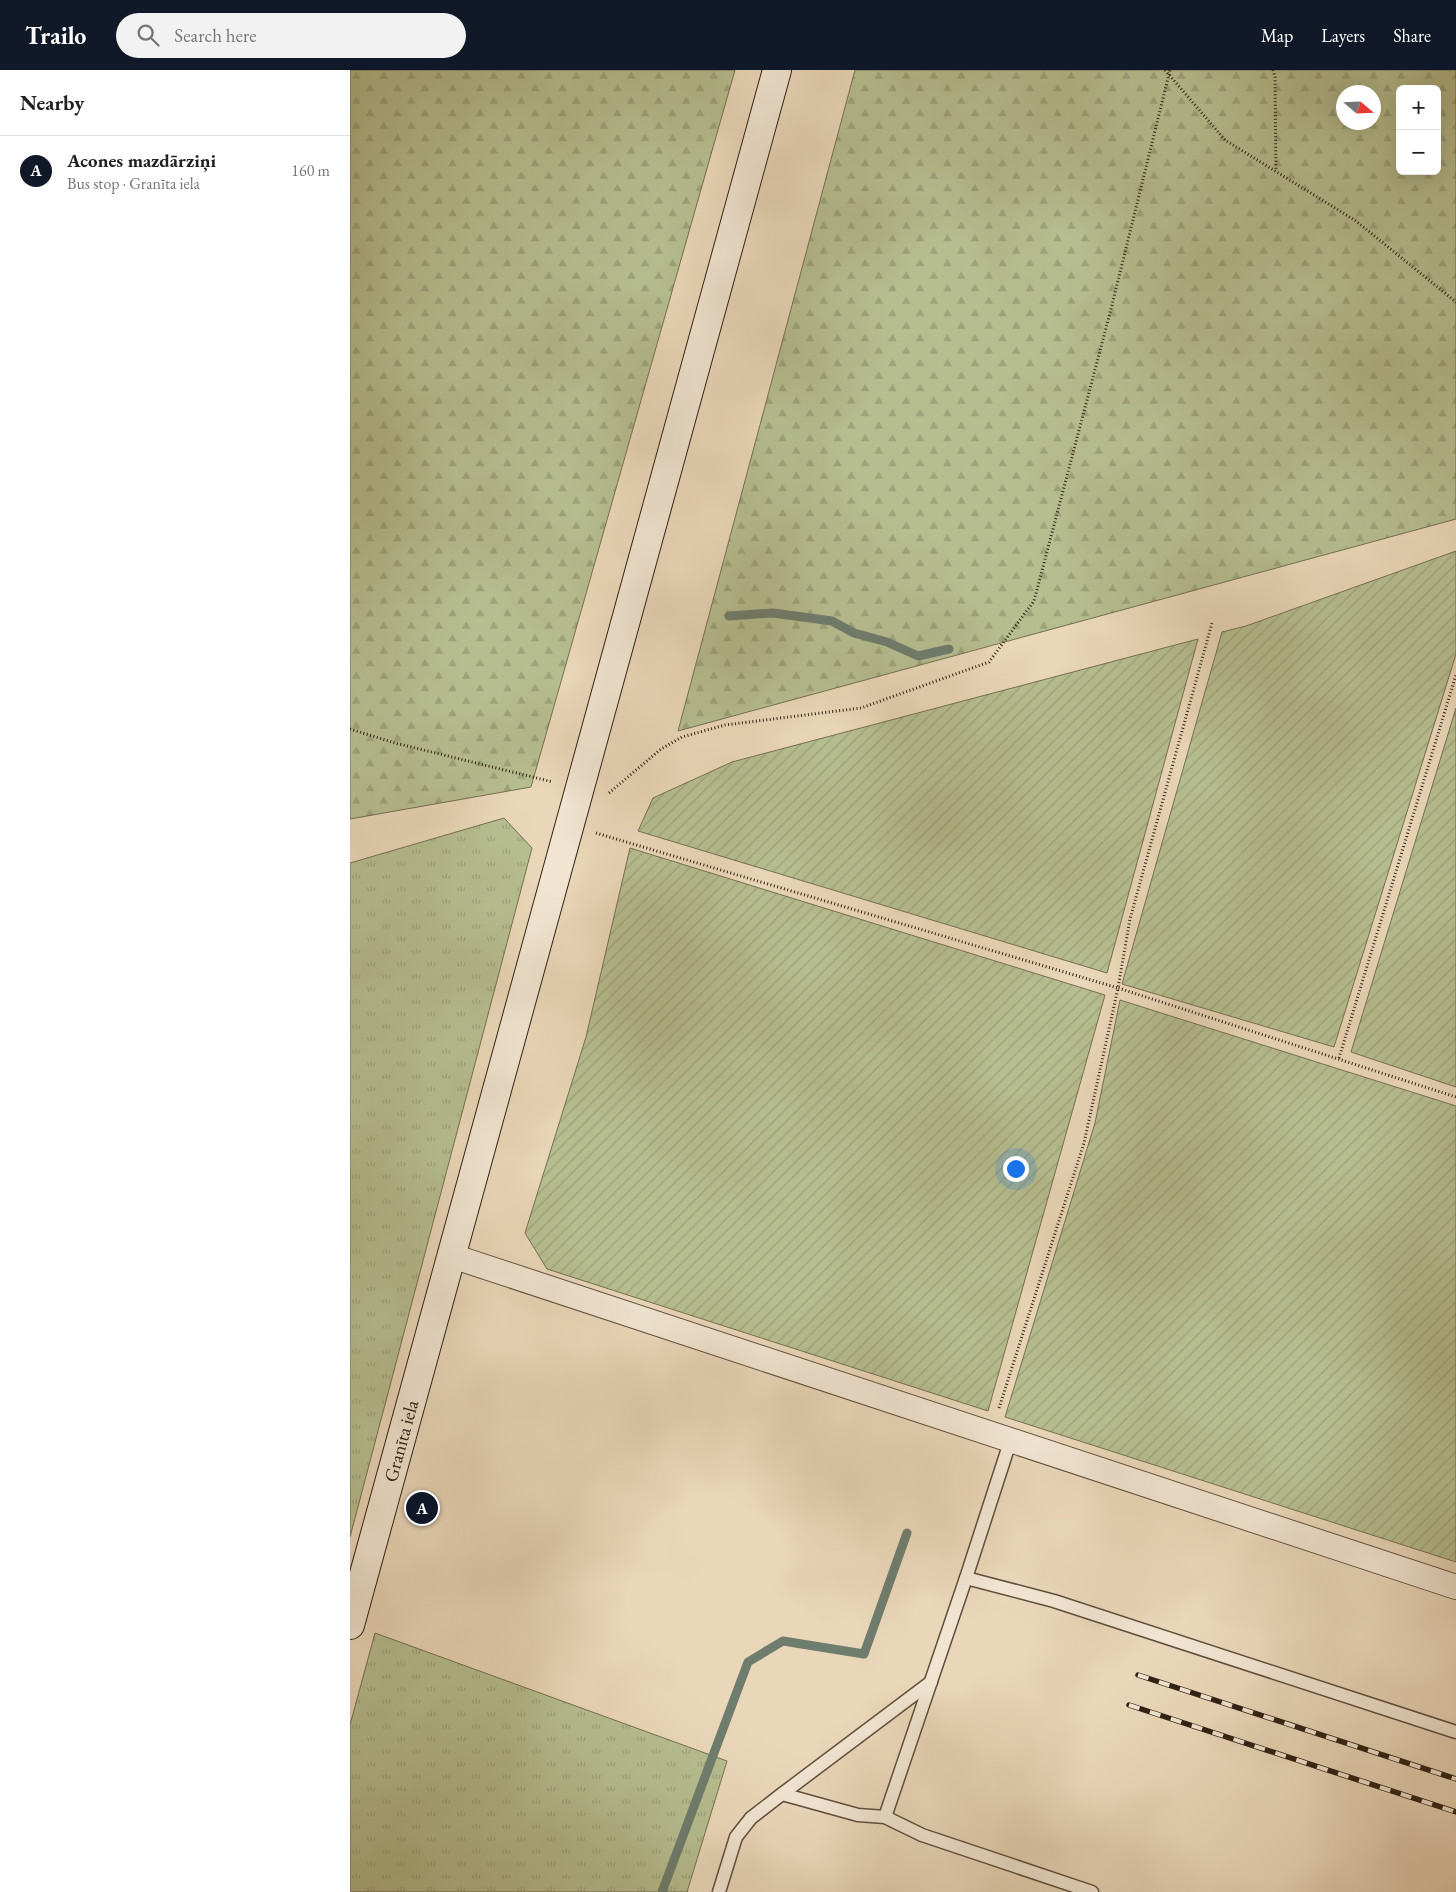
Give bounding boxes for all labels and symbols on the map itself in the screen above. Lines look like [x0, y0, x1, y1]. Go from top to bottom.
north arrow [1336, 85, 1381, 130]
your location [1003, 1156, 1029, 1182]
street label: Granīta iela [378, 1397, 424, 1485]
pin: A [406, 1489, 438, 1527]

